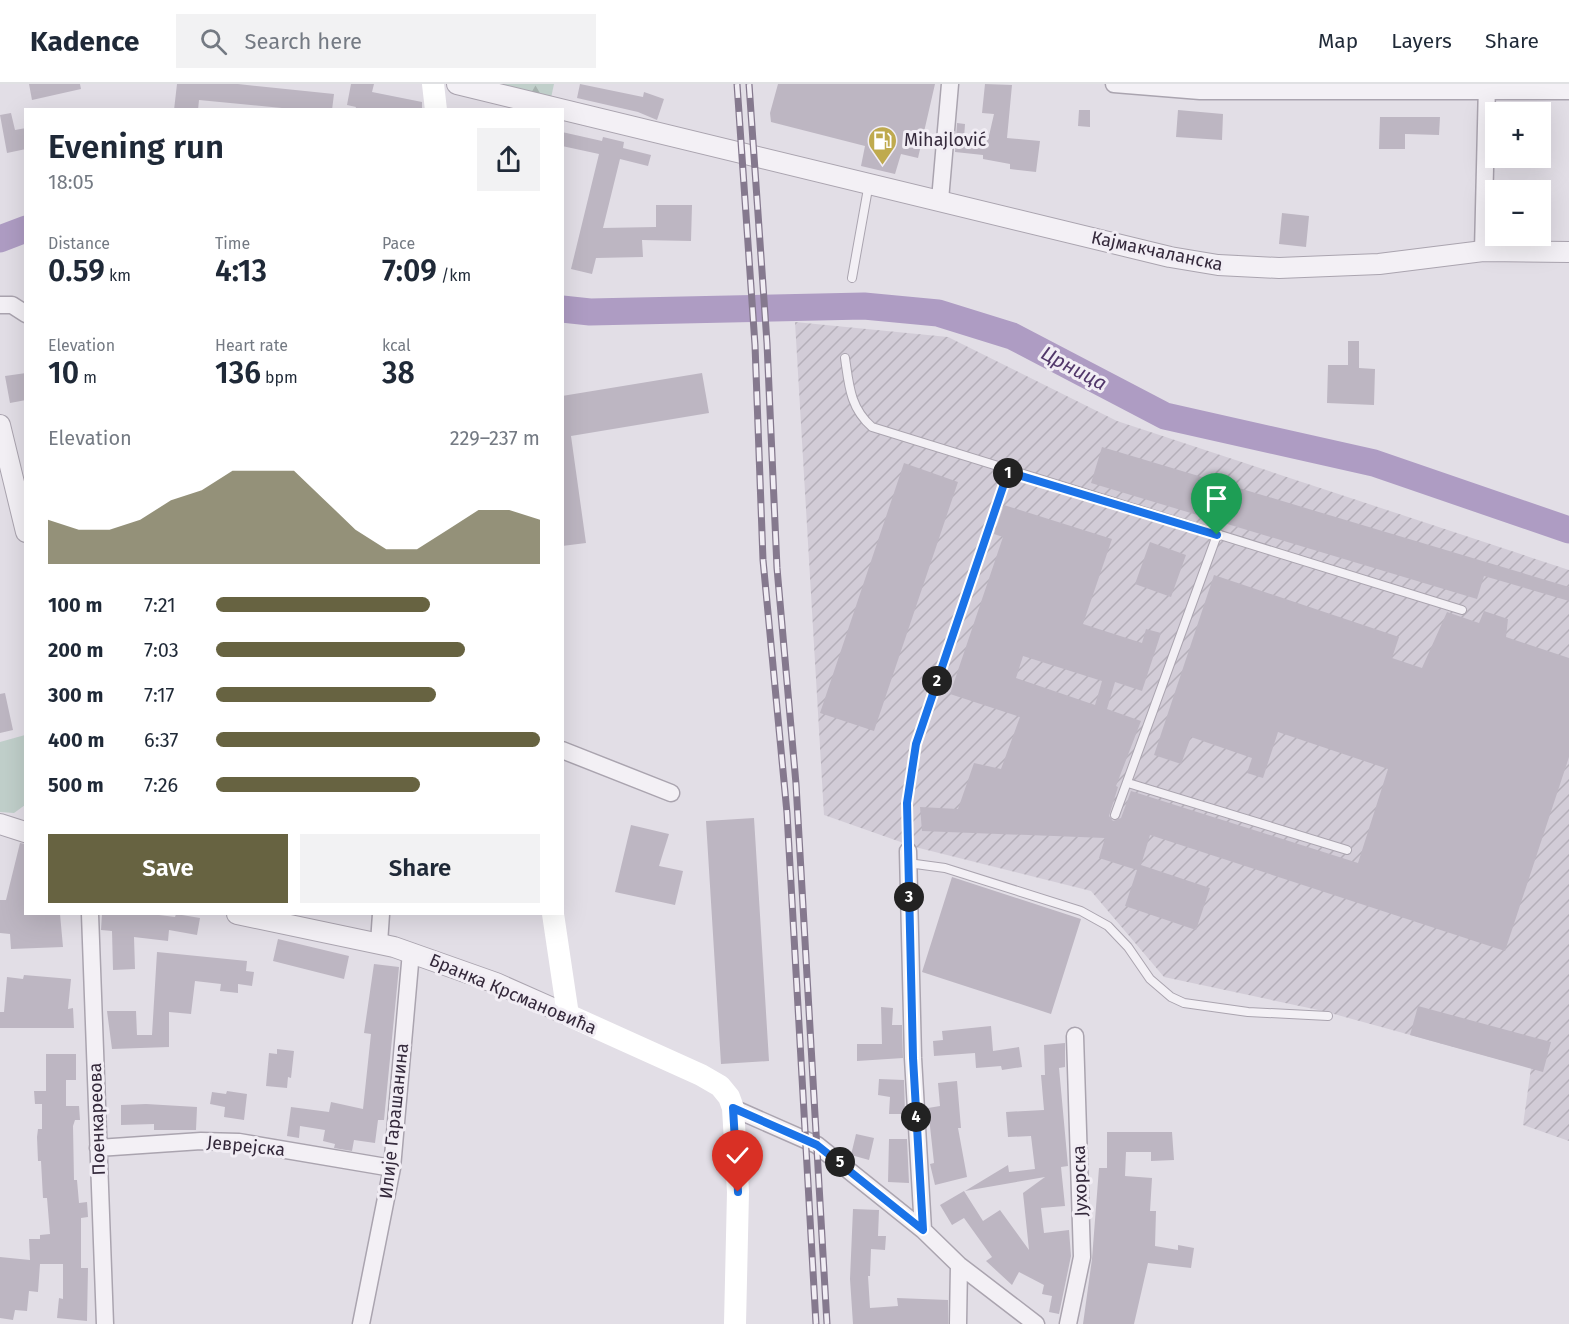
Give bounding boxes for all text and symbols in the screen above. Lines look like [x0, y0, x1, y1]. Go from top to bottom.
search box [176, 14, 596, 68]
text: Kadence [30, 25, 140, 58]
icon: search [197, 25, 230, 58]
text: Search here [245, 28, 362, 55]
text: Map [1318, 28, 1358, 54]
text: Layers [1391, 28, 1452, 54]
text: Share [1485, 28, 1539, 54]
map controls [1485, 102, 1551, 246]
button: + [1485, 102, 1551, 168]
fuel station icon: Mihajlović [867, 124, 899, 166]
text: Evening run [48, 127, 224, 167]
button: share [477, 128, 540, 191]
place label: Mihajlović [904, 129, 987, 151]
text: 18:05 [48, 170, 94, 194]
button: − [1485, 180, 1551, 246]
street label: Кајмакчаланска [1089, 226, 1225, 276]
text: Distance [48, 234, 110, 253]
text: Time [215, 234, 250, 253]
text: Pace [382, 234, 415, 253]
text: 0.59 [48, 253, 105, 289]
text: 4:13 [215, 253, 267, 289]
text: 7:09 [382, 253, 437, 289]
text: km [105, 266, 131, 285]
text: /km [437, 266, 471, 285]
text: Elevation [48, 336, 115, 355]
text: Heart rate [215, 336, 288, 355]
text: kcal [382, 336, 411, 355]
water label: Црница [1037, 341, 1111, 395]
text: 10 [48, 355, 79, 391]
text: 136 [215, 355, 261, 391]
text: 38 [382, 355, 415, 391]
text: m [79, 368, 97, 387]
text: bpm [261, 368, 298, 387]
text: Elevation [48, 426, 132, 450]
text: 229–237 m [450, 426, 540, 450]
pin: 1 [993, 458, 1023, 488]
text: 1 [1004, 463, 1012, 482]
pin [1191, 473, 1242, 535]
icon: arrive [1200, 482, 1233, 515]
text: 100 m [48, 593, 102, 617]
text: 7:21 [144, 593, 176, 617]
text: 200 m [48, 638, 103, 662]
text: 7:03 [144, 638, 179, 662]
pin: 2 [922, 666, 952, 696]
text: 2 [933, 671, 941, 690]
text: 300 m [48, 683, 103, 707]
text: 7:17 [144, 683, 174, 707]
text: 400 m [48, 728, 104, 752]
text: 6:37 [144, 728, 178, 752]
text: 500 m [48, 773, 104, 797]
text: 7:26 [144, 773, 178, 797]
button: Save [48, 834, 288, 903]
button: Share [300, 834, 540, 903]
pin: 3 [894, 882, 924, 912]
text: 3 [905, 887, 913, 906]
street label: Бранка Крсмановића [426, 949, 600, 1039]
street label: Илије Гарашанина [375, 1042, 413, 1200]
street label: Поенкареова [84, 1062, 110, 1176]
pin: 4 [901, 1102, 931, 1132]
text: 4 [911, 1107, 921, 1126]
pin [712, 1130, 763, 1192]
street label: Јеврејска [206, 1131, 286, 1161]
icon: check [721, 1139, 754, 1172]
street label: Јухорска [1068, 1145, 1092, 1217]
pin: 5 [825, 1147, 855, 1177]
text: 5 [836, 1152, 844, 1171]

